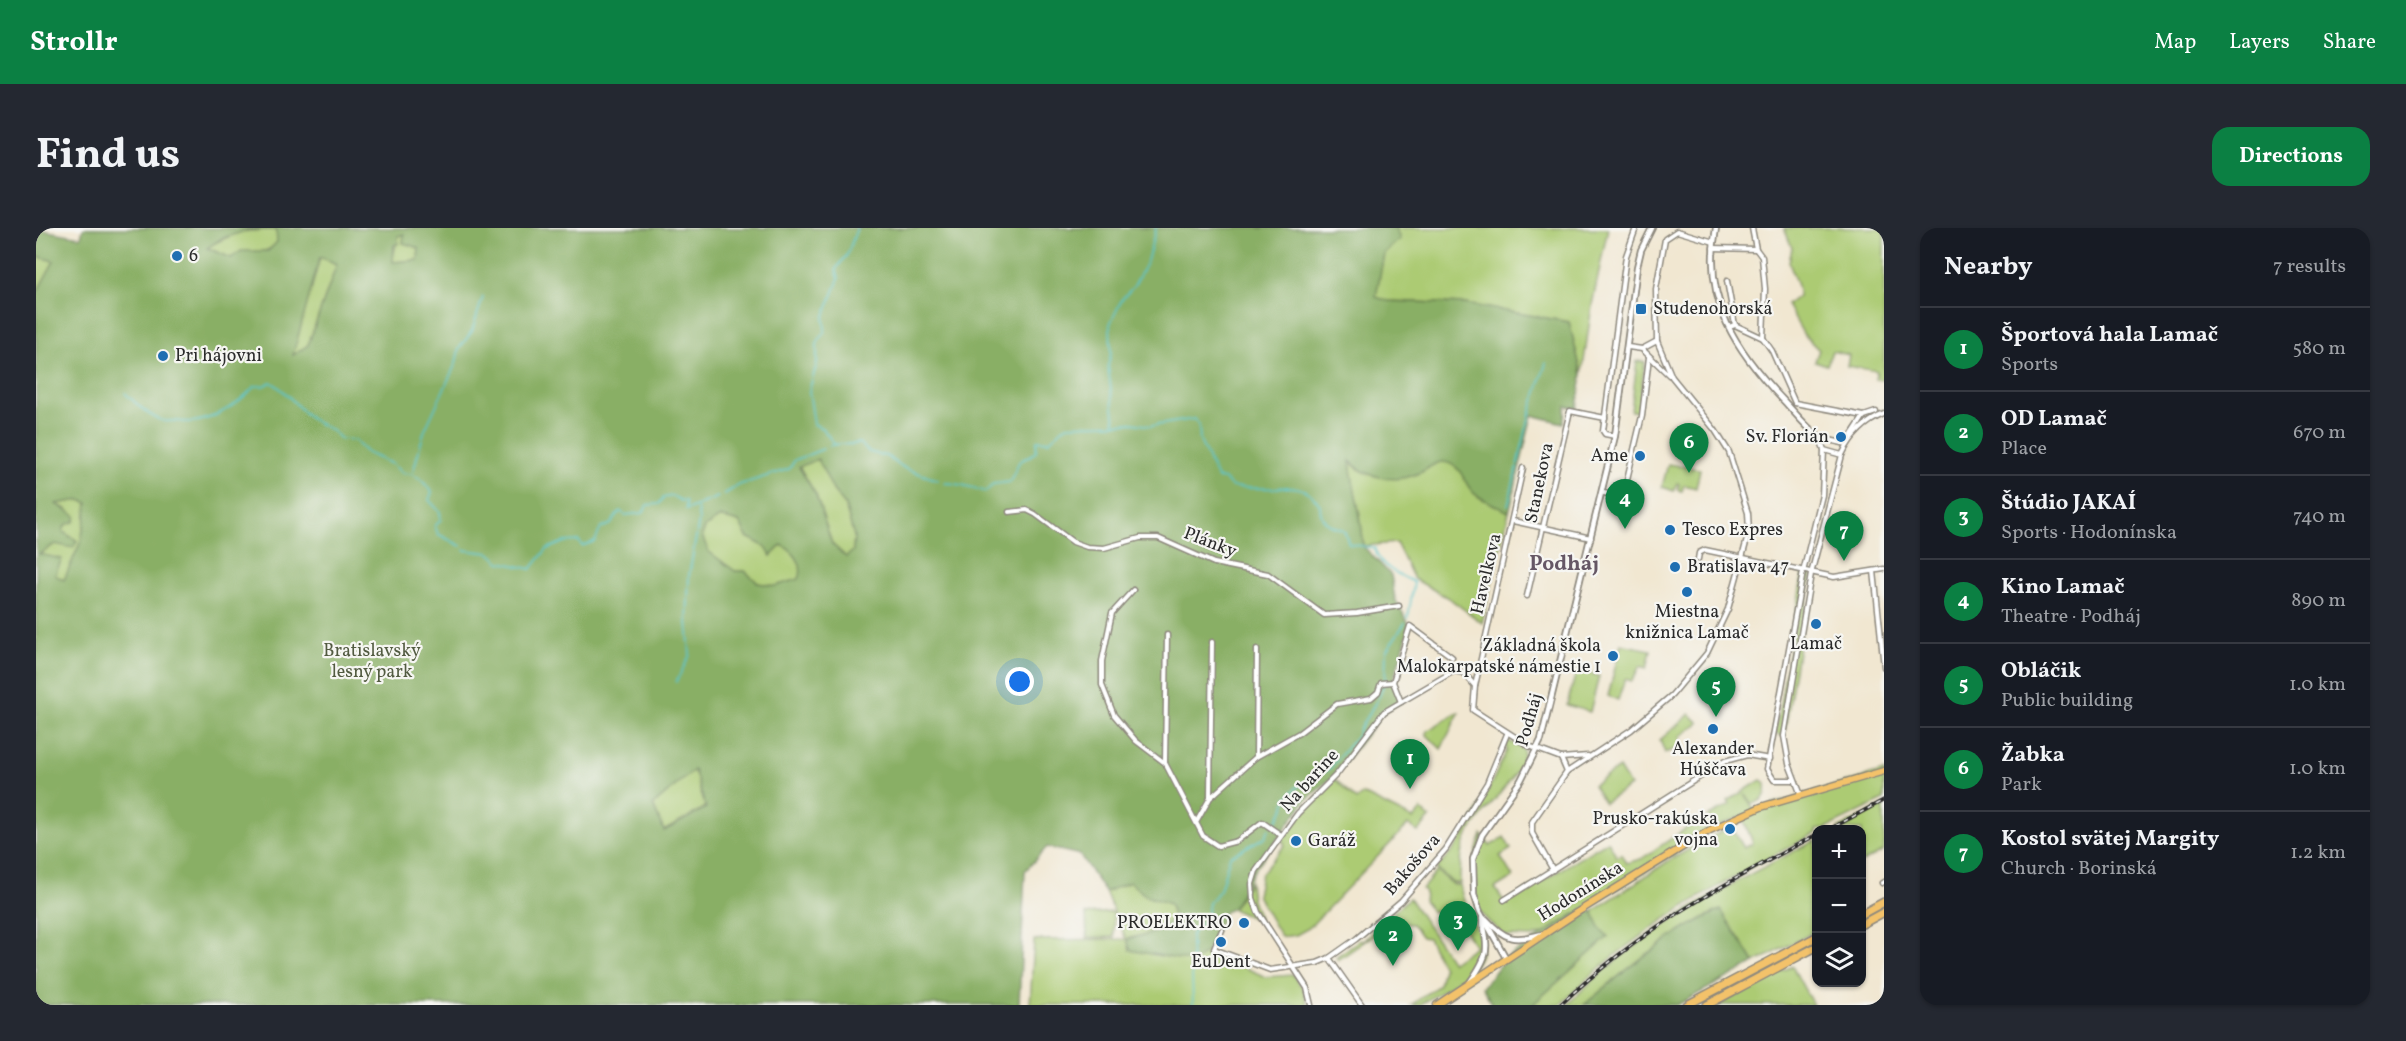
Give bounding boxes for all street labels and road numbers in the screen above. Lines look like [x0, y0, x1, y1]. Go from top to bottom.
street label: Stanekova [1519, 440, 1561, 526]
street label: Plánky [1180, 521, 1240, 565]
street label: Havelkova [1466, 531, 1508, 617]
street label: Podháj [1510, 690, 1550, 750]
street label: Na barine [1275, 744, 1345, 818]
street label: Bakošova [1379, 829, 1447, 901]
street label: Hodonínska [1534, 856, 1628, 928]

